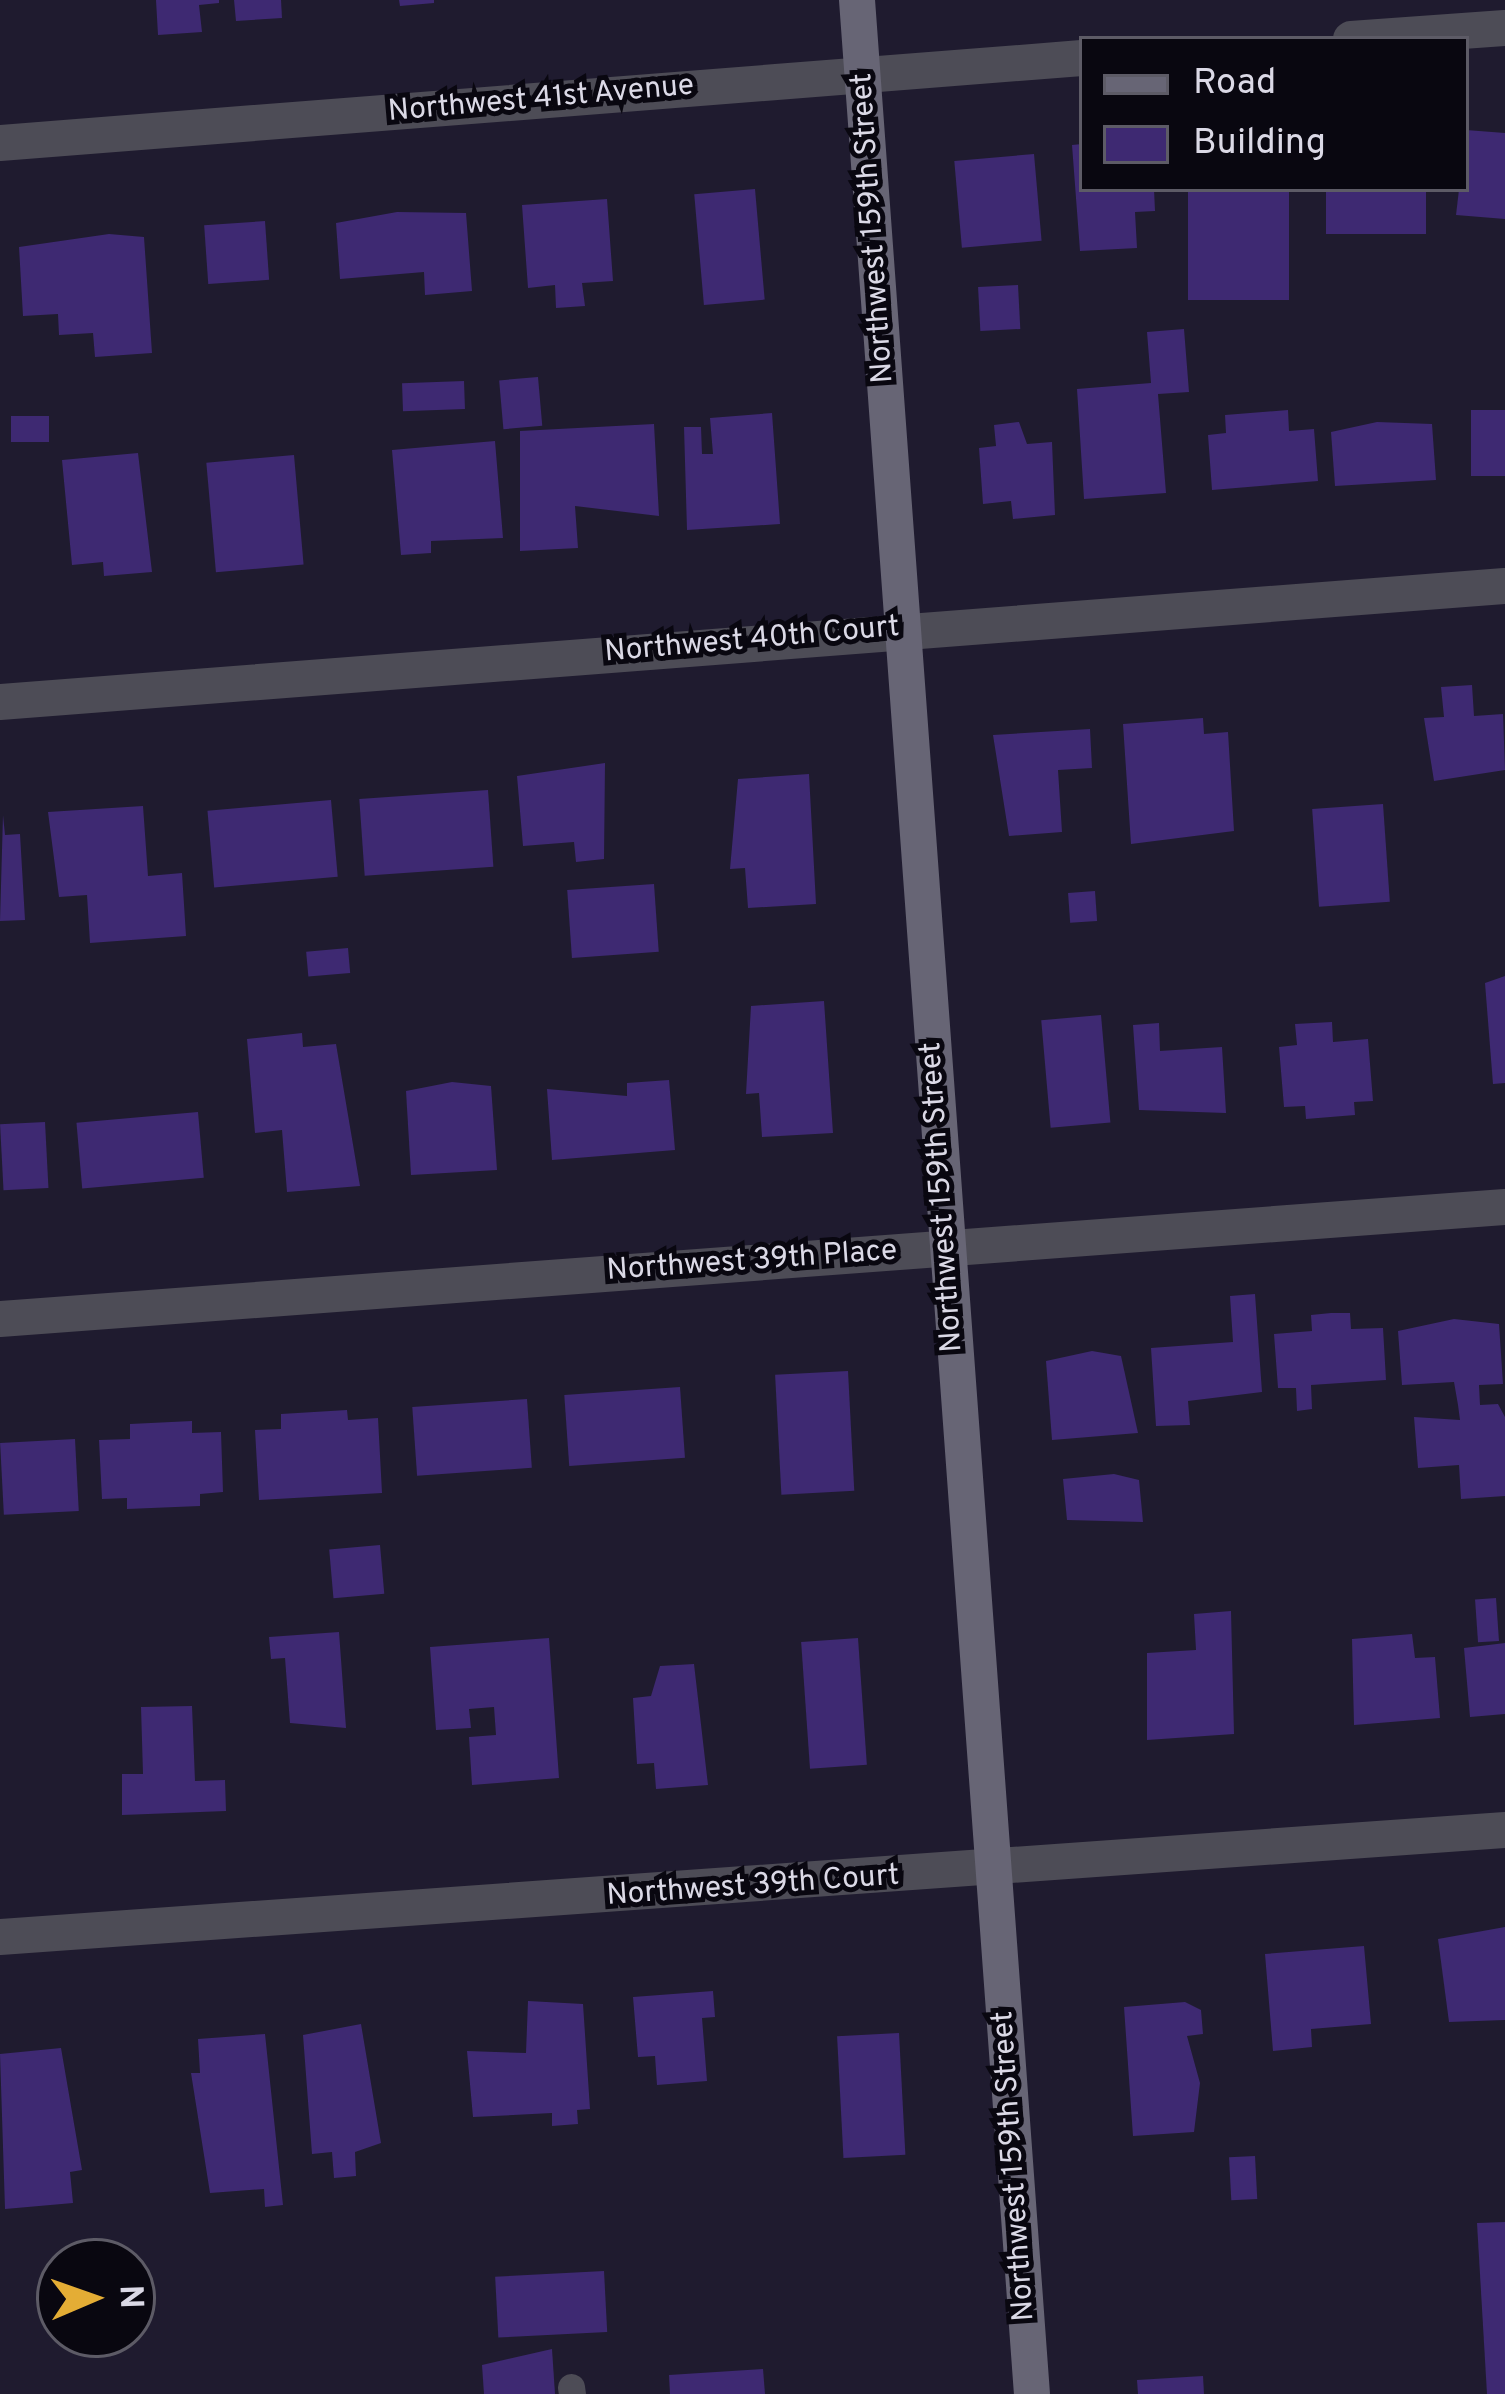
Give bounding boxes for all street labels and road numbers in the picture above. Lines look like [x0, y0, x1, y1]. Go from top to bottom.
street label: Northwest 41st Avenue [386, 69, 696, 131]
street label: Northwest 159th Street [845, 72, 903, 384]
street label: Northwest 40th Court [603, 610, 901, 672]
street label: Northwest 159th Street [914, 1041, 972, 1353]
street label: Northwest 39th Place [606, 1234, 898, 1290]
street label: Northwest 39th Court [605, 1859, 901, 1915]
street label: Northwest 159th Street [986, 2010, 1044, 2322]

